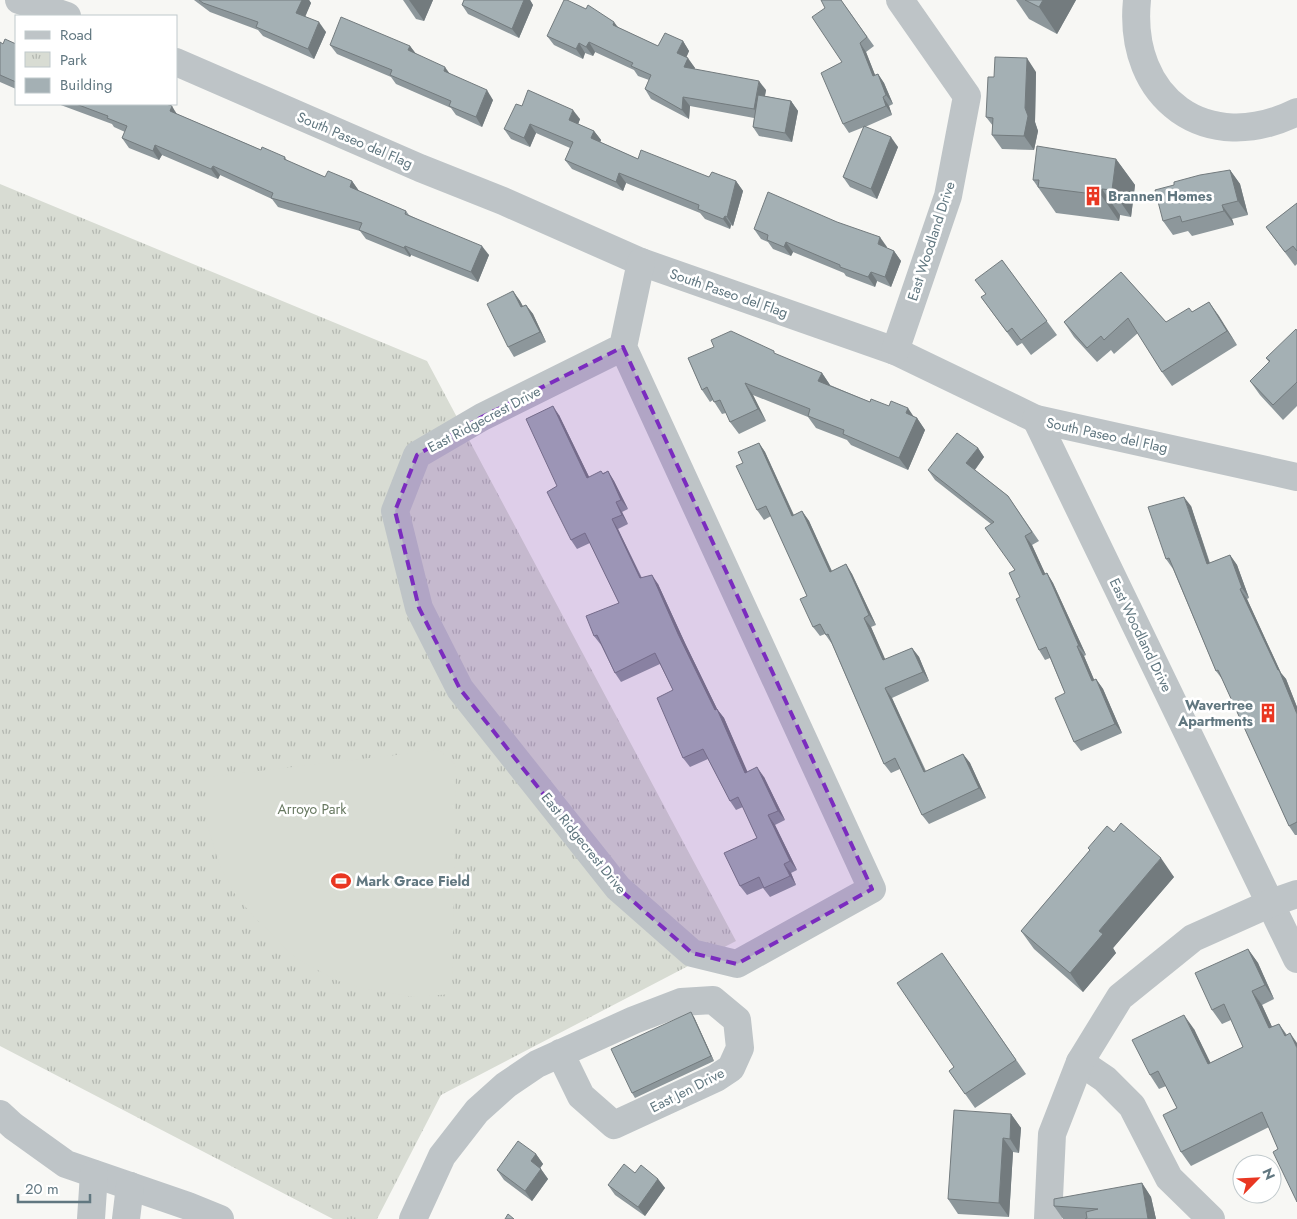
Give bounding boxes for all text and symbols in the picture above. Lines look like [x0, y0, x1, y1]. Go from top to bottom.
legend [15, 15, 178, 105]
text: Road [60, 24, 92, 46]
text: Park [60, 49, 87, 71]
text: Building [60, 74, 112, 96]
street label: South Paseo del Flag [294, 107, 416, 173]
street label: East Woodland Drive [902, 179, 960, 303]
building icon: Brannen Homes [1082, 185, 1104, 207]
place label: Brannen Homes [1108, 186, 1213, 206]
street label: South Paseo del Flag [667, 263, 791, 323]
street label: East Ridgecrest Drive [424, 381, 544, 457]
street label: South Paseo del Flag [1044, 412, 1170, 458]
street label: East Woodland Drive [1105, 575, 1177, 695]
place label: Wavertree Apartments [1177, 695, 1254, 731]
building icon: Wavertree Apartments [1257, 702, 1279, 724]
street label: East Ridgecrest Drive [537, 788, 631, 898]
park label: Arroyo Park [278, 799, 347, 819]
sports icon: Mark Grace Field [330, 870, 352, 892]
place label: Mark Grace Field [356, 871, 470, 891]
street label: East Jen Drive [646, 1063, 728, 1117]
north arrow [1232, 1154, 1282, 1204]
text: N [1257, 1165, 1280, 1183]
scale bar [18, 1172, 90, 1204]
text: 20 m [25, 1178, 59, 1200]

